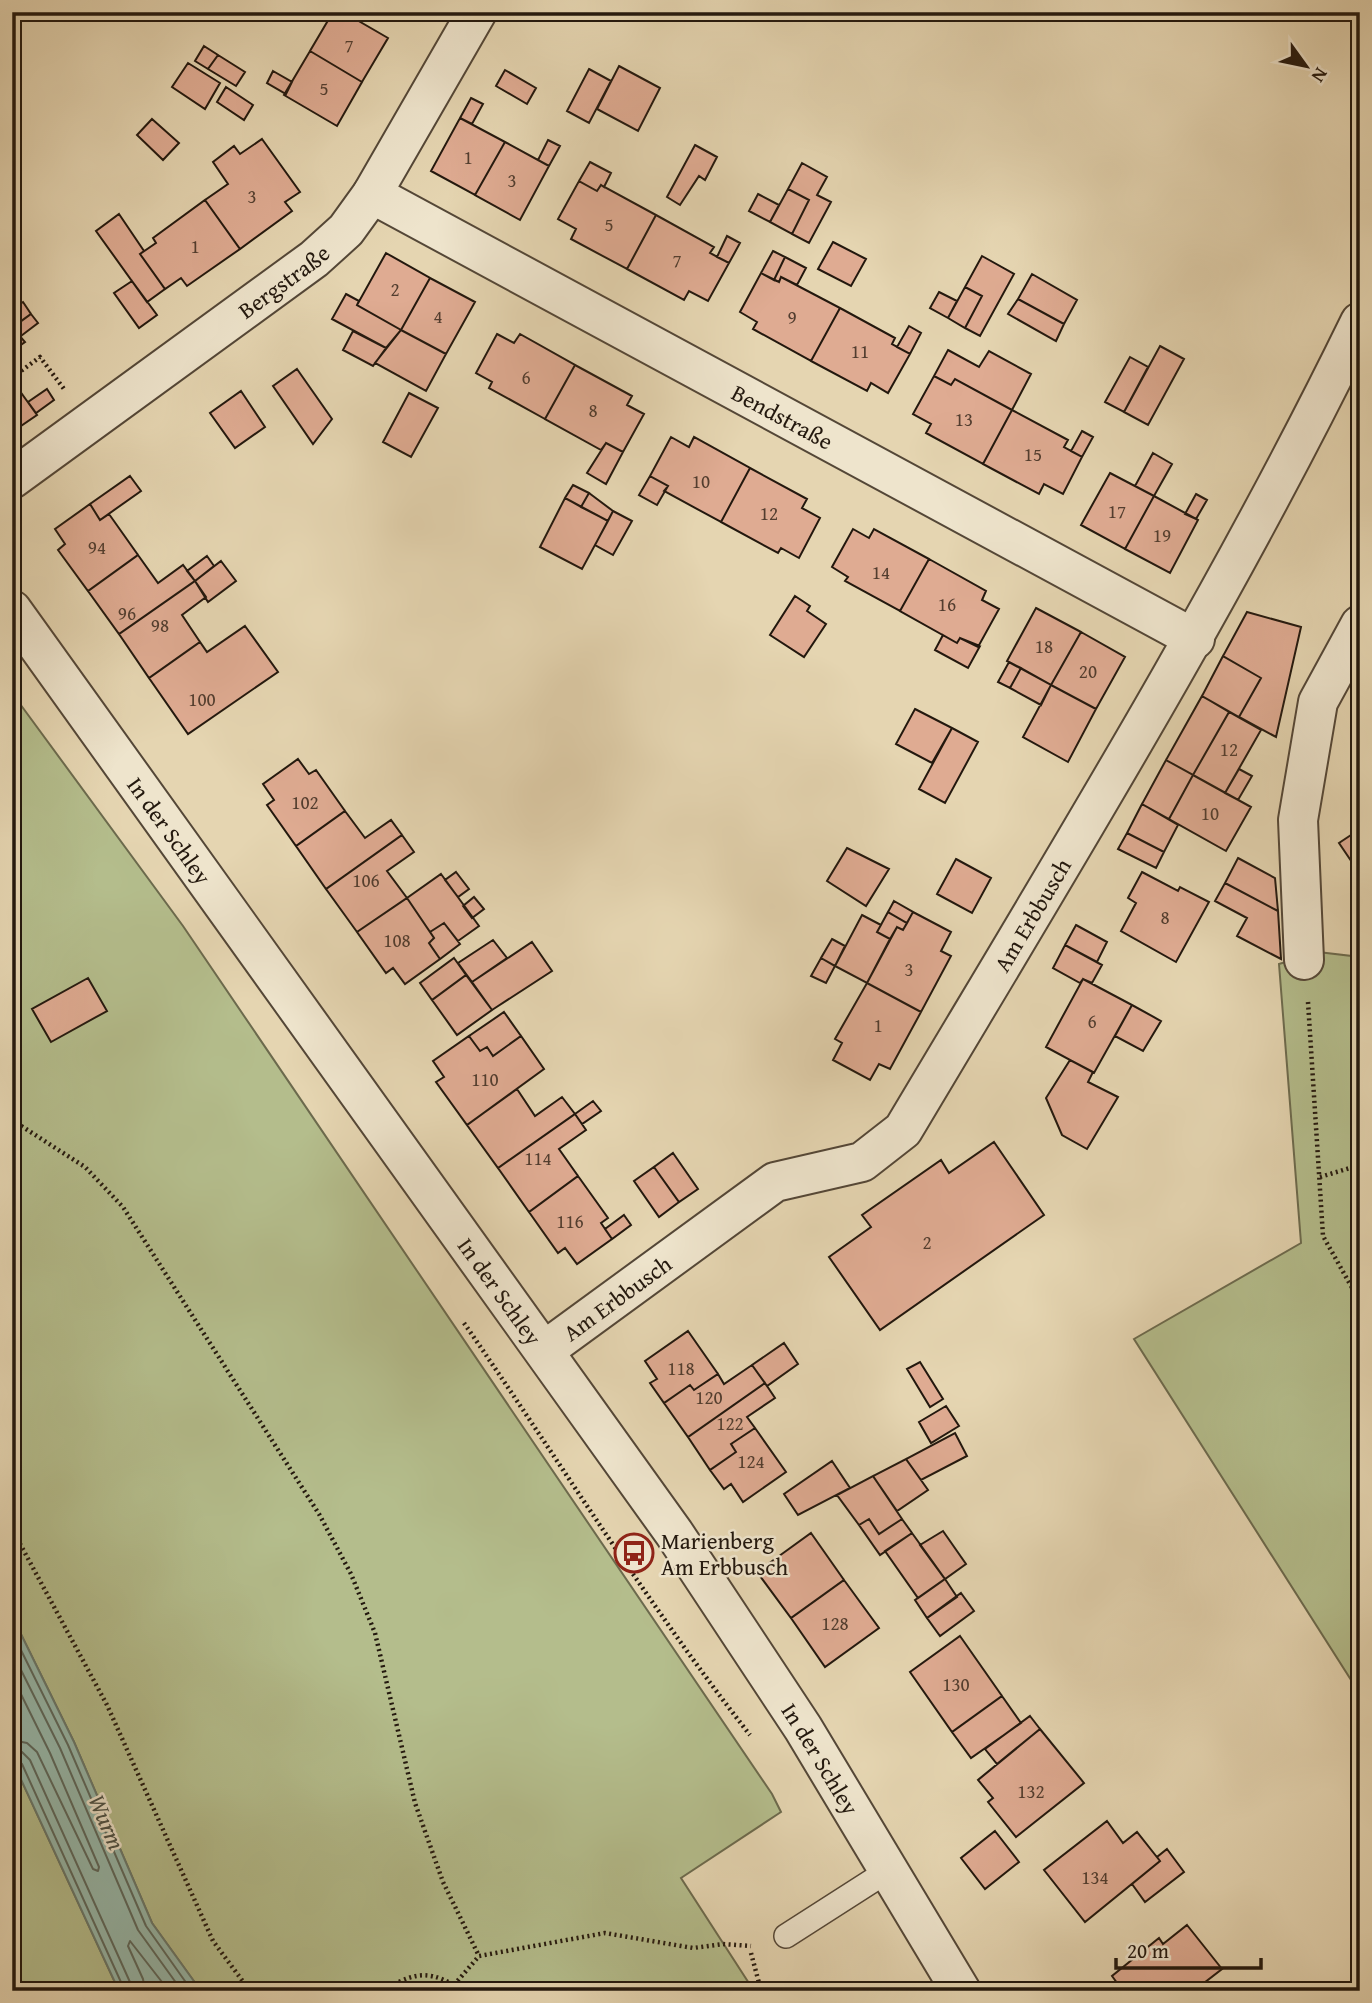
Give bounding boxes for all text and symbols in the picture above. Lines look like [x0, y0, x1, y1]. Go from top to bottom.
house number: 7 [344, 31, 354, 59]
north arrow [1270, 32, 1340, 102]
text: N [1305, 62, 1335, 88]
house number: 5 [319, 74, 329, 102]
house number: 1 [463, 143, 473, 171]
house number: 3 [507, 166, 517, 194]
house number: 3 [247, 182, 257, 210]
house number: 5 [604, 210, 614, 238]
house number: 1 [190, 232, 200, 260]
street label: Bergstraße [231, 236, 337, 326]
house number: 7 [672, 246, 682, 274]
house number: 2 [390, 275, 400, 303]
house number: 4 [433, 302, 443, 330]
house number: 9 [787, 303, 797, 331]
house number: 11 [851, 337, 869, 365]
house number: 6 [521, 363, 531, 391]
street label: Bendstraße [726, 375, 839, 457]
house number: 8 [588, 396, 598, 424]
house number: 13 [955, 405, 973, 433]
house number: 15 [1024, 440, 1042, 468]
house number: 10 [692, 467, 710, 495]
house number: 17 [1108, 497, 1126, 525]
house number: 12 [760, 499, 778, 527]
house number: 19 [1153, 521, 1171, 549]
house number: 94 [88, 533, 106, 561]
house number: 14 [872, 558, 890, 586]
house number: 16 [938, 590, 956, 618]
house number: 96 [118, 599, 136, 627]
house number: 98 [151, 611, 169, 639]
house number: 18 [1035, 632, 1053, 660]
house number: 20 [1079, 657, 1097, 685]
house number: 100 [188, 685, 216, 713]
house number: 12 [1220, 735, 1238, 763]
street label: In der Schley [120, 770, 220, 891]
house number: 102 [291, 788, 319, 816]
house number: 10 [1201, 799, 1219, 827]
street label: Am Erbbusch [985, 852, 1078, 978]
house number: 106 [352, 866, 380, 894]
house number: 8 [1160, 903, 1170, 931]
house number: 108 [383, 926, 411, 954]
house number: 3 [904, 955, 914, 983]
house number: 6 [1087, 1007, 1097, 1035]
house number: 1 [873, 1011, 883, 1039]
house number: 110 [471, 1065, 499, 1093]
house number: 114 [524, 1144, 552, 1172]
house number: 116 [556, 1207, 584, 1235]
house number: 2 [922, 1228, 932, 1256]
street label: In der Schley [450, 1230, 551, 1352]
street label: Am Erbbusch [556, 1247, 678, 1348]
house number: 118 [667, 1354, 695, 1382]
house number: 120 [695, 1383, 723, 1411]
house number: 122 [716, 1409, 744, 1437]
house number: 124 [737, 1447, 765, 1475]
place label: Marienberg Am Erbbusch [661, 1524, 788, 1583]
bus stop icon: Marienberg Am Erbbusch [613, 1532, 655, 1574]
house number: 128 [821, 1609, 849, 1637]
house number: 130 [942, 1670, 970, 1698]
street label: In der Schley [774, 1696, 868, 1821]
house number: 132 [1017, 1777, 1045, 1805]
water label: Wurm [80, 1789, 134, 1855]
house number: 134 [1081, 1863, 1109, 1891]
scale bar [1116, 1926, 1262, 1970]
text: 20 m [1127, 1935, 1169, 1966]

